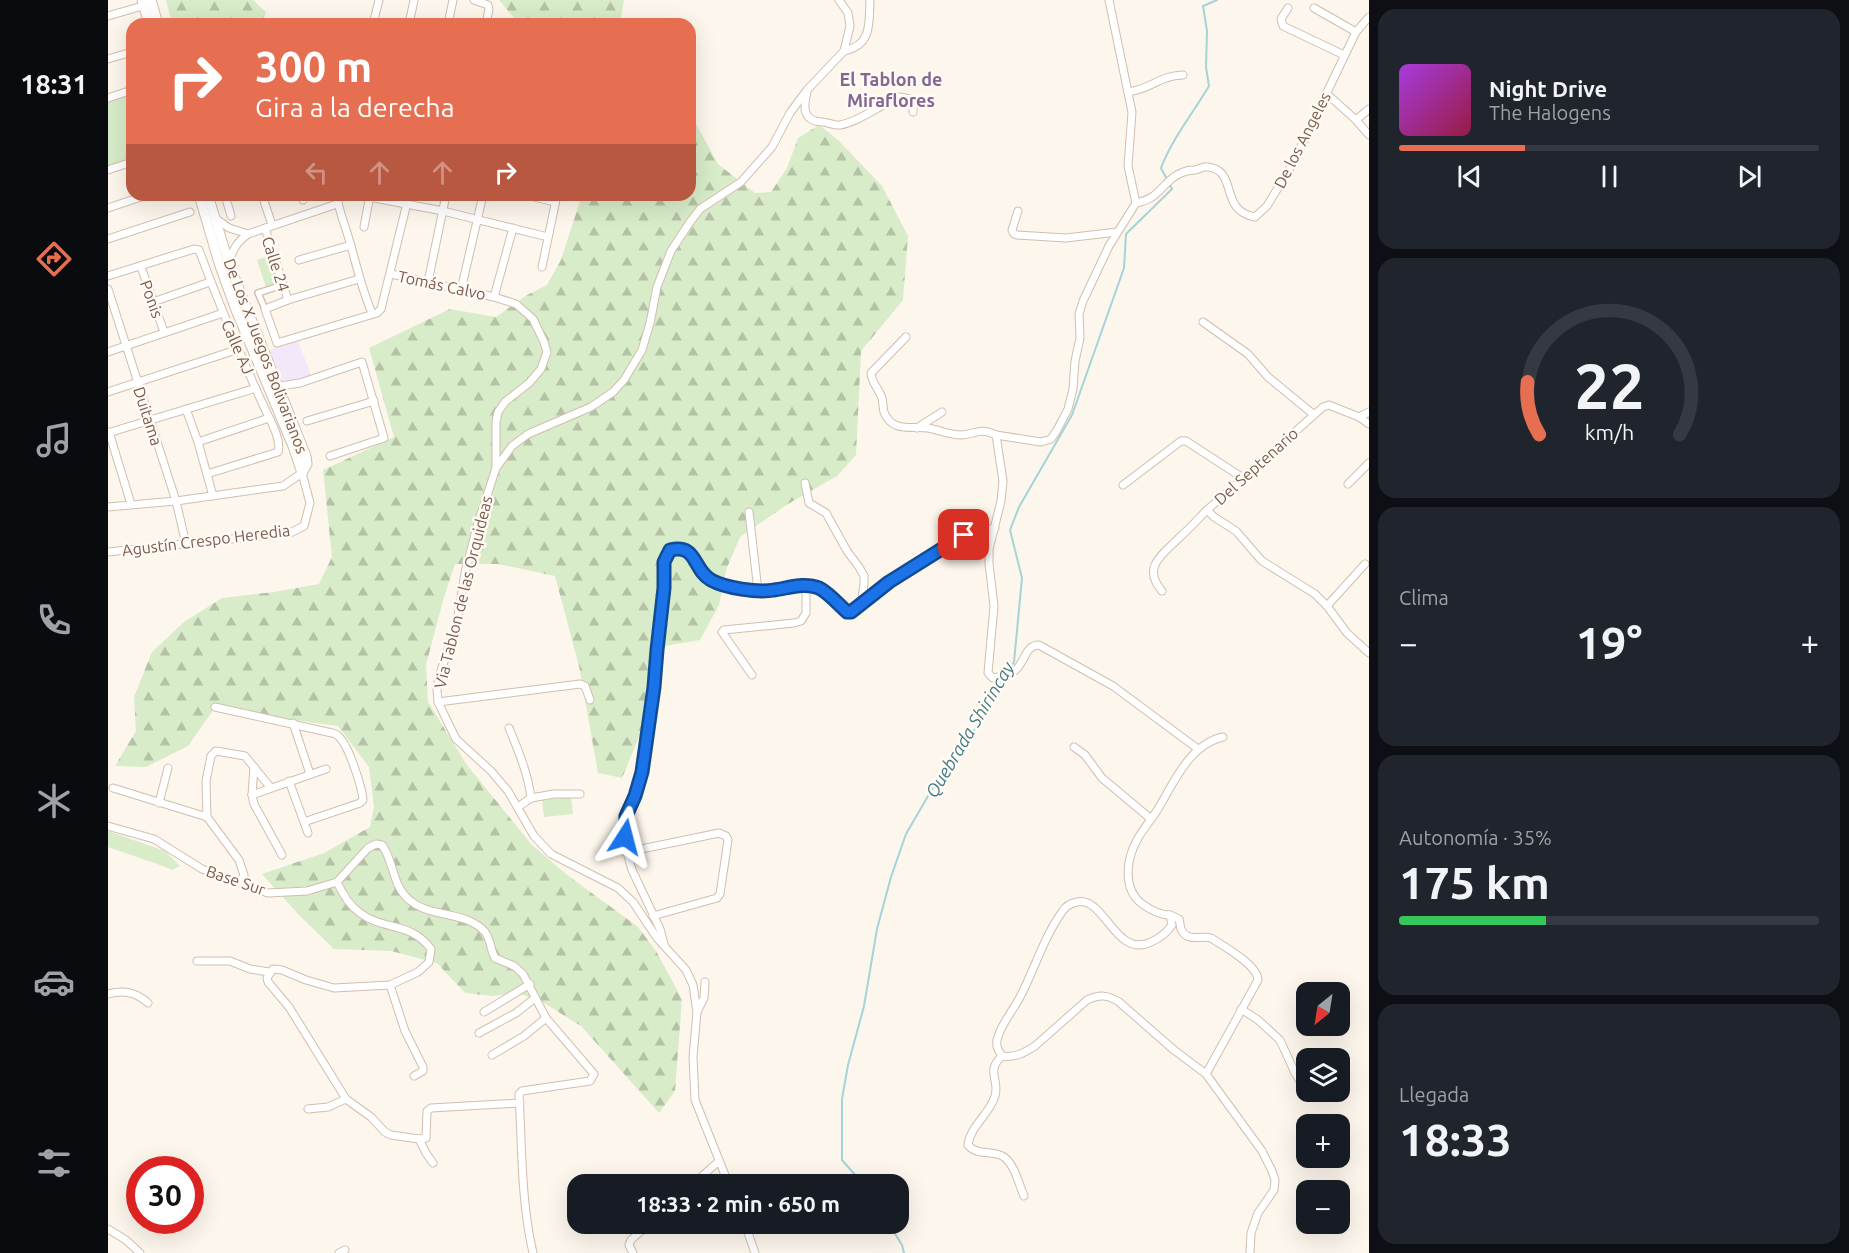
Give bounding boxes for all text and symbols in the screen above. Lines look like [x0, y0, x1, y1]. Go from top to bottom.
icon: right [156, 42, 234, 120]
text: 300 m [255, 43, 372, 90]
text: 18:31 [20, 69, 88, 99]
district label: El Tablon de Miraflores [840, 69, 942, 110]
text: Night Drive [1489, 76, 1607, 101]
street label: De los Angeles [1270, 89, 1334, 191]
text: Gira a la derecha [255, 92, 455, 122]
text: The Halogens [1489, 101, 1611, 124]
icon: left [300, 156, 333, 189]
icon: ahead [363, 156, 396, 189]
icon: ahead [426, 156, 459, 189]
icon: right [489, 156, 522, 189]
icon: previous [1453, 160, 1486, 193]
icon: pause [1593, 160, 1626, 193]
icon: next [1733, 160, 1766, 193]
street label: Calle 24 [259, 234, 293, 294]
icon: directions [33, 238, 75, 280]
street label: De Los X Juegos Bolivarianos [220, 256, 312, 456]
street label: Tomás Calvo [396, 267, 488, 303]
street label: Ponis [137, 278, 167, 320]
street label: Calle AJ [218, 317, 258, 377]
text: 22 [1574, 351, 1644, 421]
street label: Duitama [130, 384, 166, 448]
icon: music [33, 419, 75, 461]
text: km/h [1584, 420, 1634, 444]
street label: Del Septenario [1210, 424, 1302, 508]
street label: Via Tablon de las Orquideas [430, 494, 496, 690]
pin [938, 509, 989, 560]
icon: arrive [947, 518, 980, 551]
street label: Agustín Crespo Heredia [121, 521, 291, 559]
text: Clima [1399, 586, 1449, 609]
icon: phone [33, 599, 75, 641]
text: 19° [1576, 617, 1642, 668]
text: − [1399, 624, 1418, 661]
text: + [1800, 624, 1819, 661]
water label: Quebrada Shirincay [921, 658, 1019, 801]
icon: climate [33, 780, 75, 822]
position arrow [593, 805, 657, 869]
text: Autonomía · 35% [1399, 826, 1552, 849]
text: 175 km [1399, 857, 1550, 908]
street label: Base Sur [204, 861, 268, 899]
icon: car [33, 961, 75, 1003]
north arrow [1296, 982, 1350, 1036]
map controls [1296, 982, 1350, 1234]
button: layers [1296, 1048, 1350, 1102]
text: Llegada [1399, 1083, 1469, 1106]
button: + [1296, 1114, 1350, 1168]
text: 18:33 [1399, 1114, 1512, 1165]
icon: filters [33, 1142, 75, 1184]
speed limit sign: 30 [126, 1156, 204, 1234]
button: − [1296, 1180, 1350, 1234]
text: 18:33 · 2 min · 650 m [636, 1191, 840, 1216]

